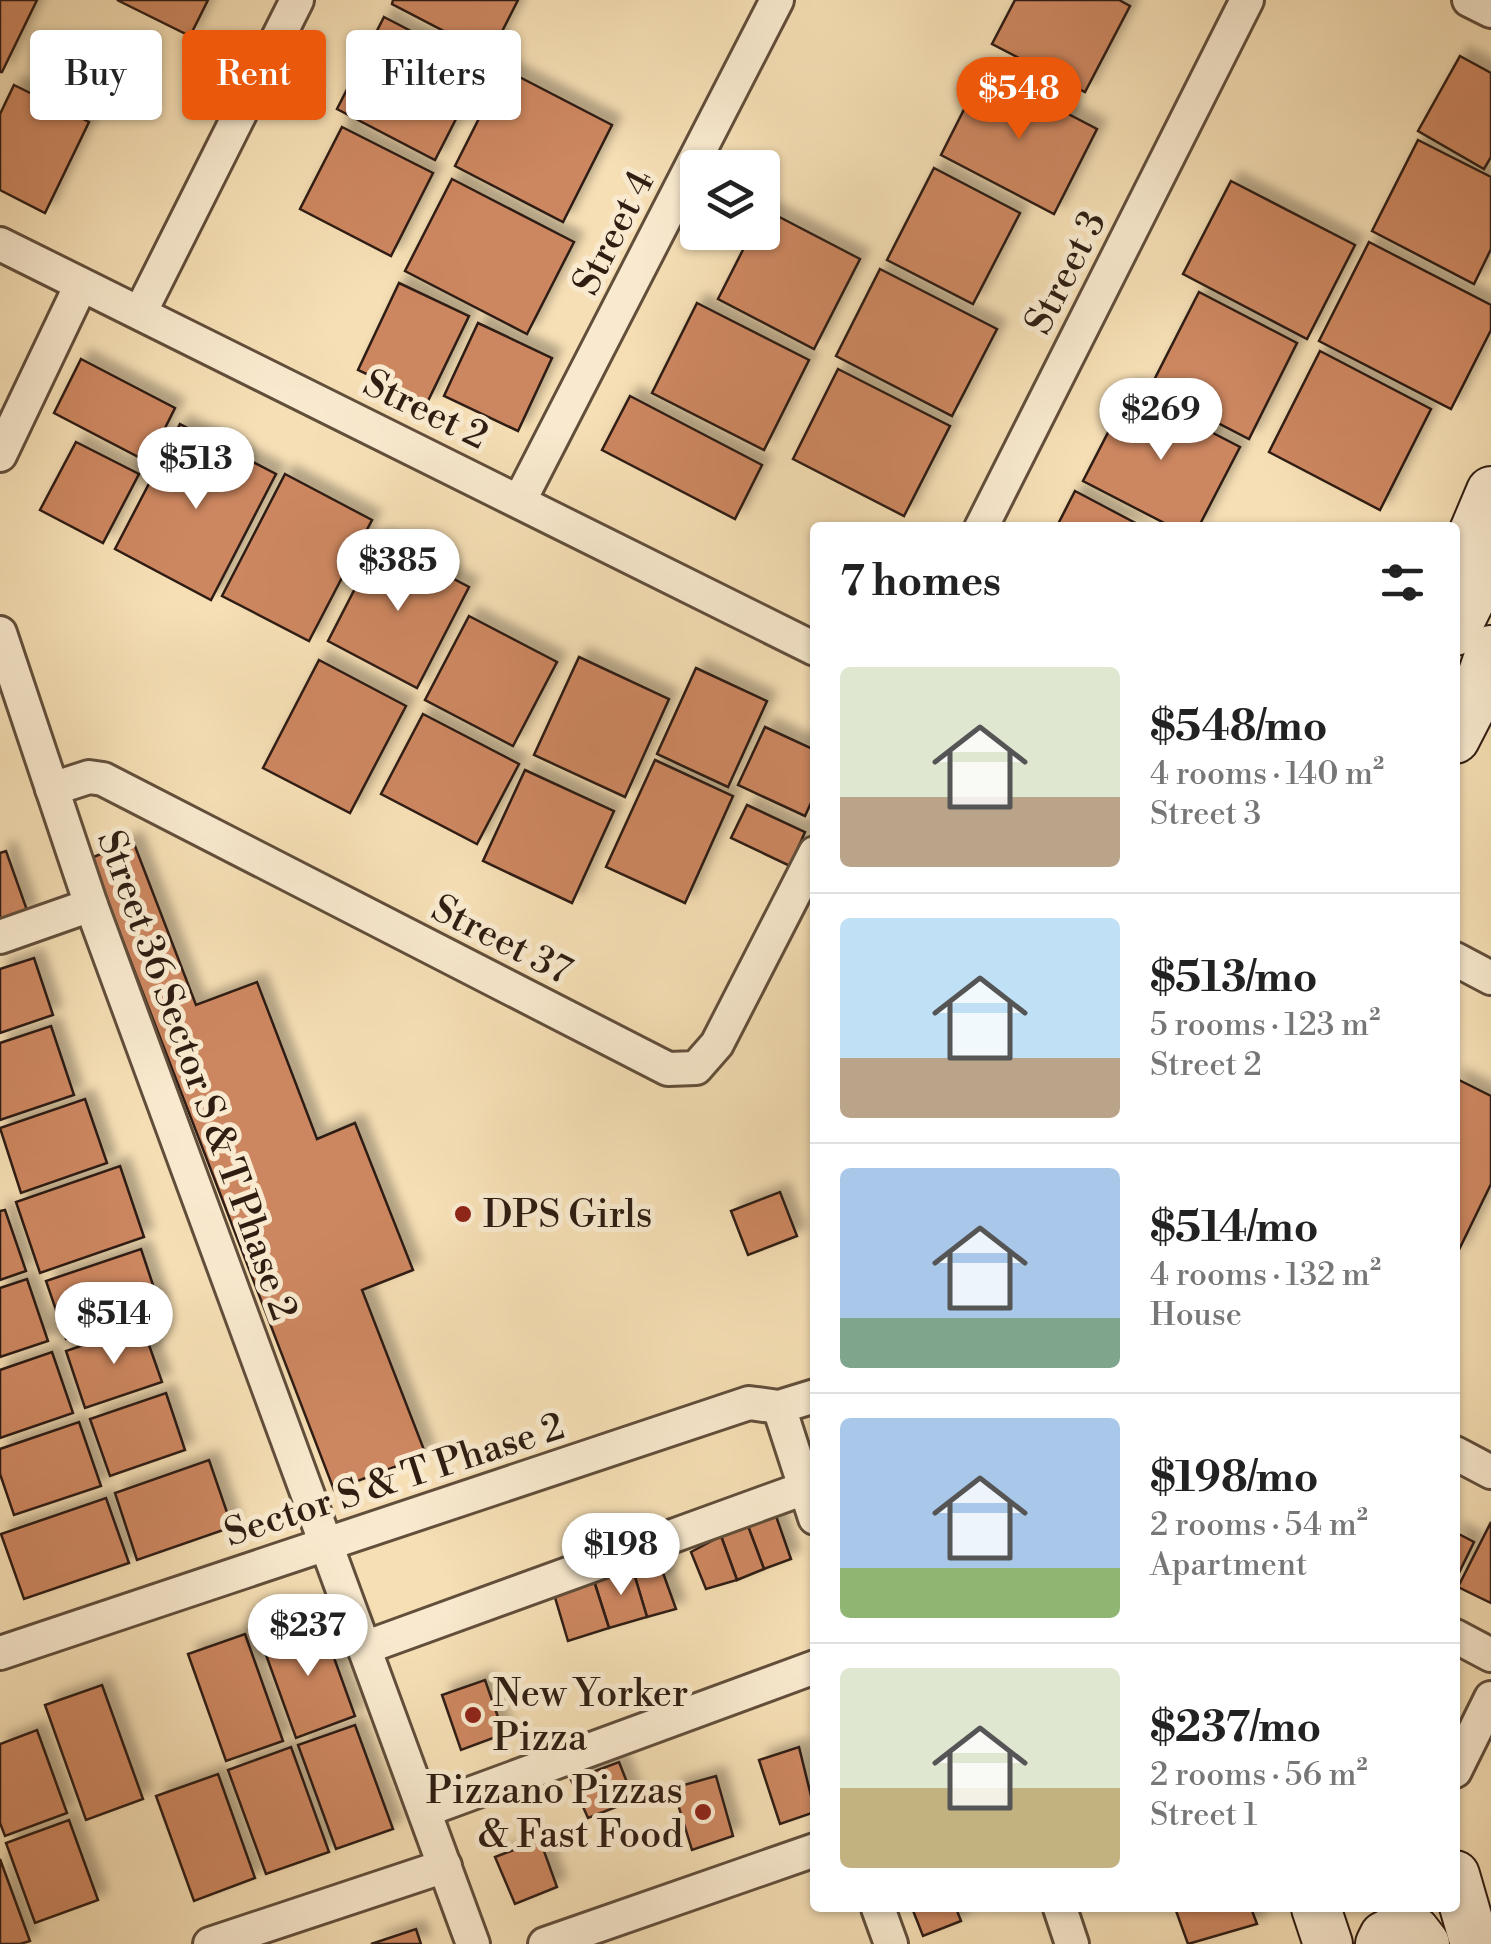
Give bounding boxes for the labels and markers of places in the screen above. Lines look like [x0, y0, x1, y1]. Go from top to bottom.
pin: $548 [960, 57, 1078, 142]
pin: $269 [1102, 378, 1220, 463]
pin: $513 [137, 427, 255, 512]
pin: $385 [339, 529, 457, 614]
place label: DPS Girls [483, 1192, 652, 1239]
marker: DPS Girls [452, 1203, 474, 1225]
pin: $514 [55, 1282, 173, 1367]
pin: $198 [562, 1513, 680, 1598]
pin: $237 [249, 1594, 367, 1679]
place label: New Yorker Pizza [493, 1671, 688, 1762]
marker: New Yorker Pizza [462, 1704, 484, 1726]
place label: Pizzano Pizzas & Fast Food [426, 1768, 683, 1859]
marker: Pizzano Pizzas & Fast Food [692, 1801, 714, 1823]

